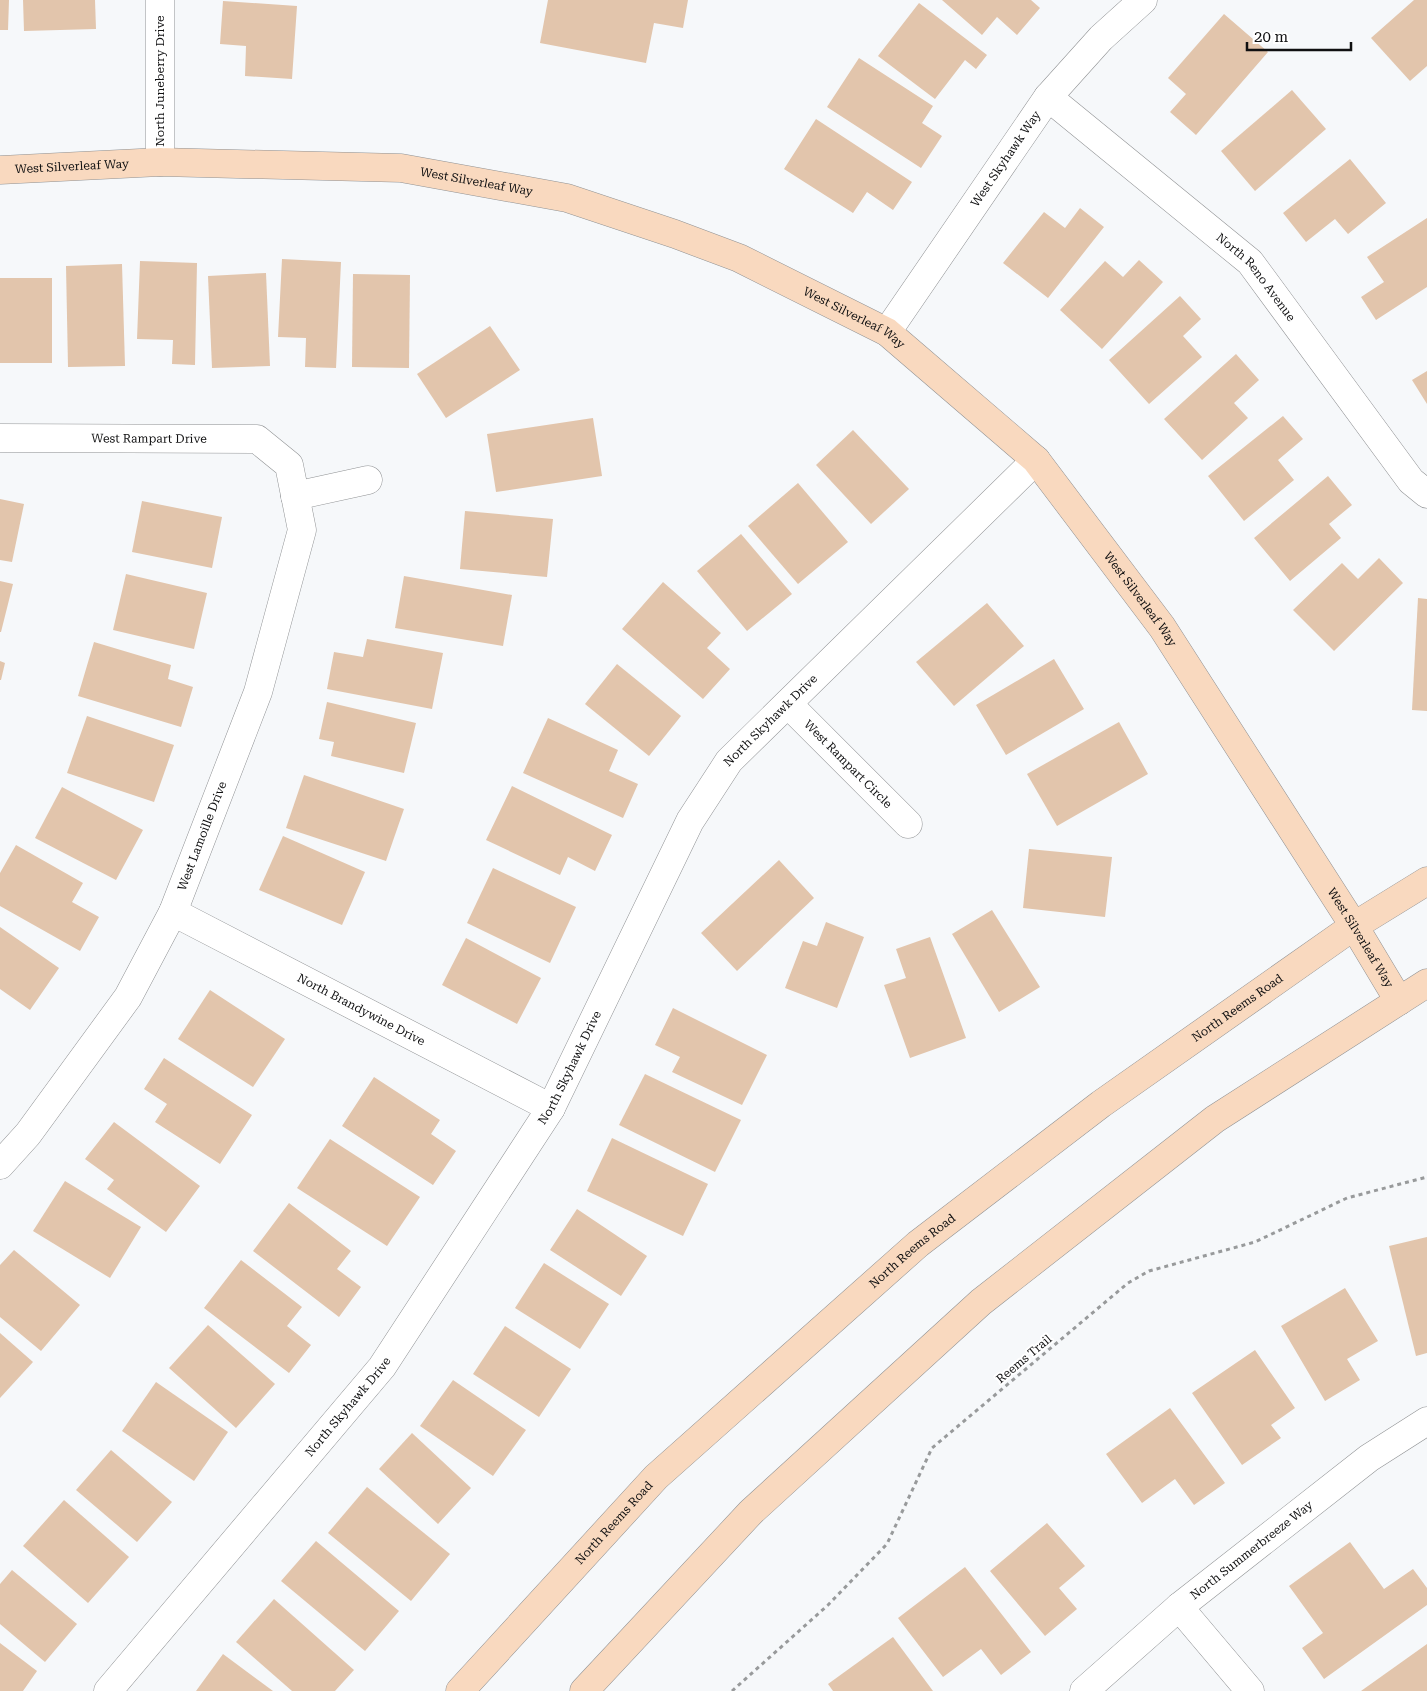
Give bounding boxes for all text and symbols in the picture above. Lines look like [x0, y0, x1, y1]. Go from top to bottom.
street label: North Juneberry Drive [153, 15, 167, 147]
scale bar [1247, 20, 1351, 52]
text: 20 m [1254, 28, 1289, 46]
street label: West Skyhawk Way [968, 107, 1044, 209]
street label: West Silverleaf Way [15, 157, 130, 176]
street label: West Silverleaf Way [419, 165, 535, 199]
street label: North Reno Avenue [1213, 230, 1298, 324]
street label: West Silverleaf Way [801, 284, 909, 352]
street label: West Rampart Drive [91, 431, 207, 446]
street label: West Silverleaf Way [1101, 549, 1180, 650]
street label: North Skyhawk Drive [721, 671, 820, 769]
street label: West Rampart Circle [801, 717, 895, 811]
street label: West Lamoille Drive [175, 779, 229, 893]
street label: West Silverleaf Way [1324, 885, 1397, 991]
street label: North Brandywine Drive [295, 971, 428, 1049]
street label: North Reems Road [1189, 971, 1286, 1045]
street label: North Skyhawk Drive [535, 1008, 604, 1127]
street label: North Reems Road [866, 1211, 958, 1291]
street label: Reems Trail [994, 1332, 1055, 1386]
street label: North Skyhawk Drive [302, 1354, 394, 1459]
street label: North Reems Road [572, 1478, 656, 1567]
street label: North Summerbreeze Way [1188, 1497, 1316, 1602]

